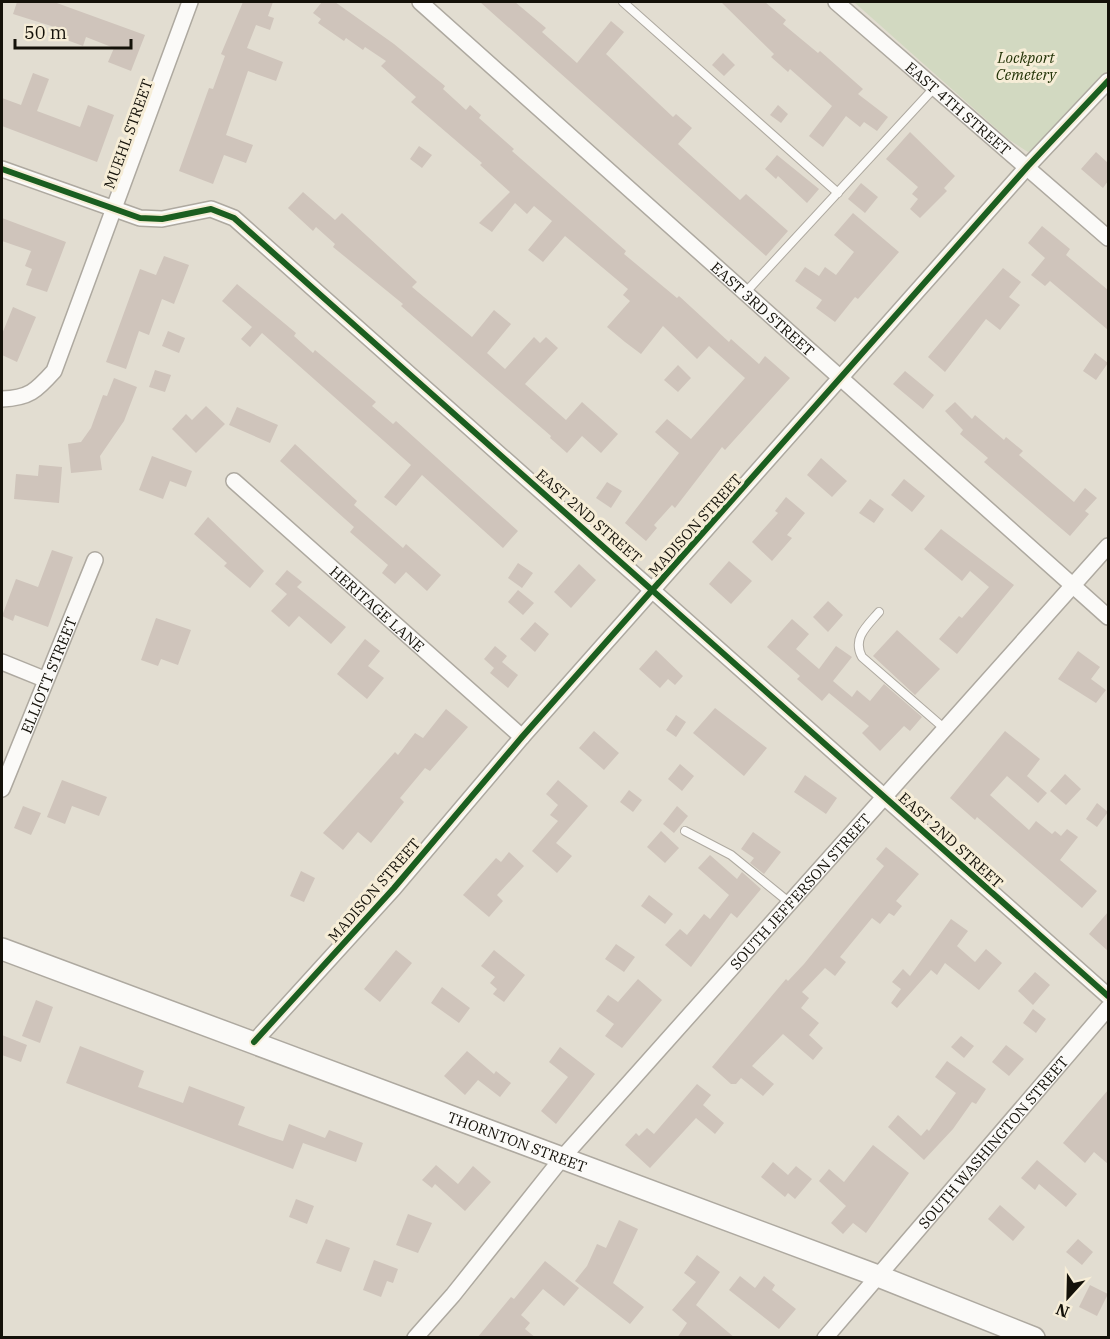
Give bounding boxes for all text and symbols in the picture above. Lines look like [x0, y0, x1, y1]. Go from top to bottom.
scale bar [15, 12, 130, 50]
text: 50 m [24, 21, 67, 44]
park label: Lockport Cemetery [996, 48, 1057, 84]
street label: EAST 4TH STREET [902, 57, 1015, 159]
street label: MUEHL STREET [99, 76, 157, 191]
street label: EAST 3RD STREET [707, 257, 819, 360]
street label: EAST 2ND STREET [532, 465, 646, 567]
street label: MADISON STREET [644, 470, 746, 580]
street label: HERITAGE LANE [326, 562, 429, 656]
street label: ELLIOTT STREET [16, 614, 81, 736]
street label: EAST 2ND STREET [895, 788, 1007, 892]
street label: SOUTH JEFFERSON STREET [725, 809, 875, 973]
street label: MADISON STREET [324, 834, 424, 946]
street label: SOUTH WASHINGTON STREET [914, 1052, 1072, 1232]
street label: THORNTON STREET [445, 1107, 590, 1176]
north arrow [1038, 1267, 1098, 1327]
text: N [1053, 1299, 1072, 1323]

